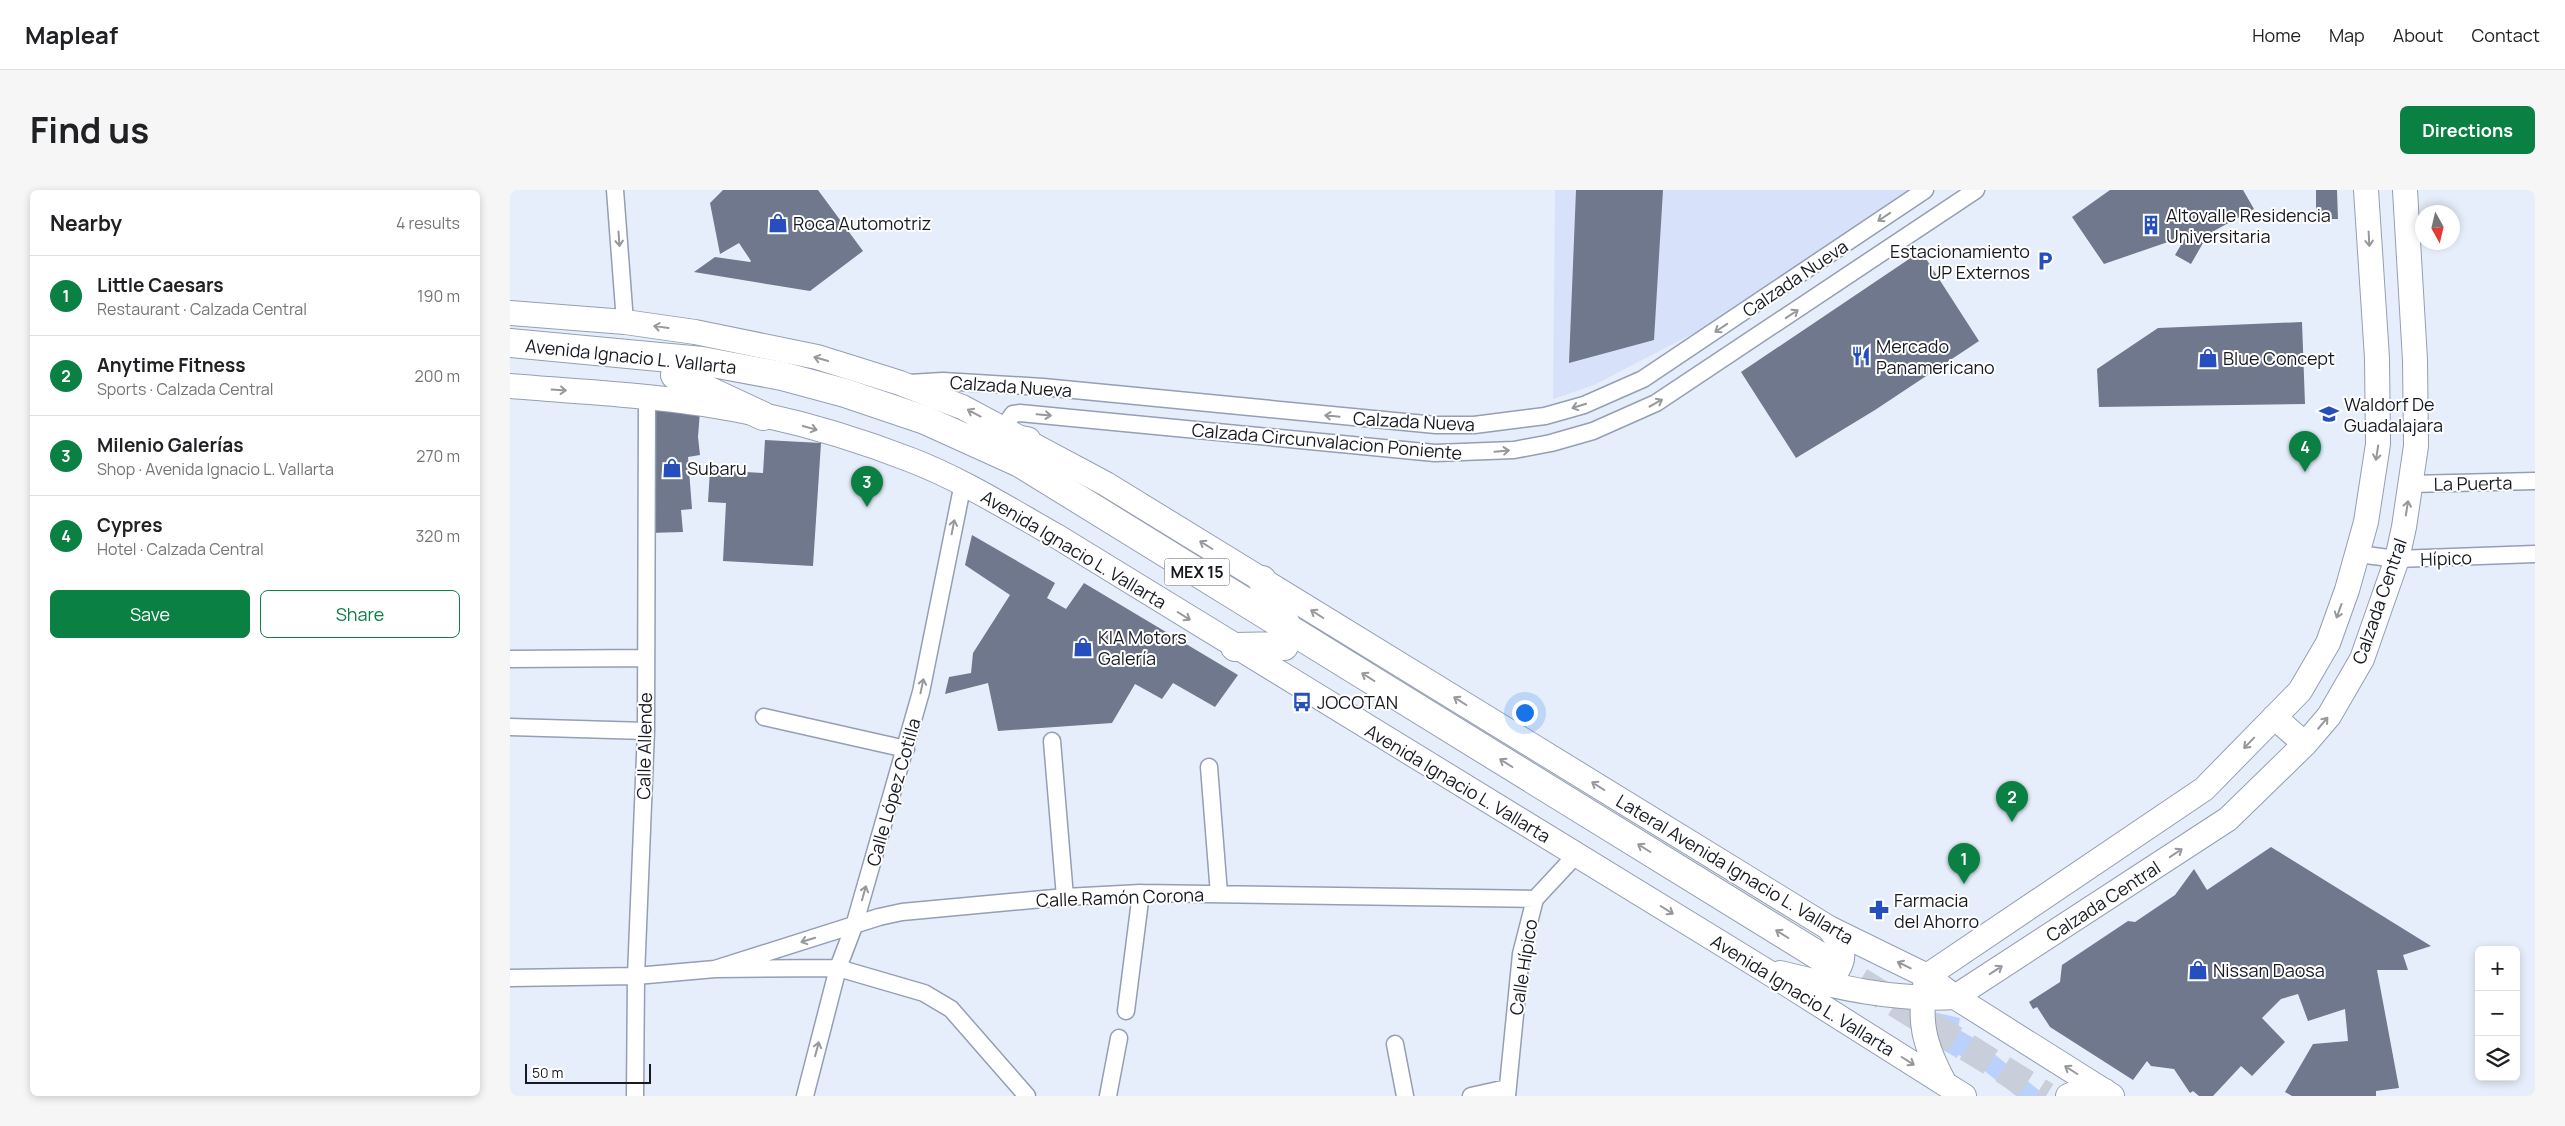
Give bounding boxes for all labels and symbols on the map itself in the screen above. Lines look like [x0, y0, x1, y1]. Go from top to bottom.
place label: Altovalle Residencia Universitaria [2166, 203, 2331, 248]
north arrow [2415, 205, 2460, 250]
place label: Roca Automotriz [793, 211, 931, 235]
shop icon: Roca Automotriz [767, 212, 789, 234]
one-way arrow [1878, 212, 1892, 222]
building icon: Altovalle Residencia Universitaria [2140, 214, 2162, 236]
one-way arrow [614, 230, 624, 246]
one-way arrow [2365, 230, 2374, 246]
street label: Calzada Nueva [1738, 234, 1852, 322]
place label: Estacionamiento UP Externos [1890, 239, 2030, 284]
parking icon: Estacionamiento UP Externos [2034, 250, 2056, 272]
one-way arrow [1785, 309, 1799, 319]
one-way arrow [654, 322, 670, 332]
one-way arrow [1714, 323, 1728, 333]
street label: Avenida Ignacio L. Vallarta [524, 333, 738, 379]
place label: Mercado Panamericano [1876, 334, 1995, 379]
restaurant icon: Mercado Panamericano [1850, 345, 1872, 367]
place label: Blue Concept [2223, 346, 2335, 370]
shop icon: Blue Concept [2197, 347, 2219, 369]
one-way arrow [813, 353, 829, 363]
street label: Calzada Nueva [949, 370, 1073, 402]
one-way arrow [550, 385, 566, 395]
place label: Waldorf De Guadalajara [2344, 392, 2443, 437]
one-way arrow [1648, 398, 1663, 407]
one-way arrow [1572, 402, 1588, 411]
school or university icon: Waldorf De Guadalajara [2318, 403, 2340, 425]
street label: Calzada Nueva [1352, 406, 1476, 436]
one-way arrow [966, 408, 981, 418]
one-way arrow [1036, 410, 1052, 420]
one-way arrow [1324, 411, 1340, 421]
street label: Calzada Circunvalacion Poniente [1191, 417, 1463, 465]
one-way arrow [801, 424, 817, 434]
pin: 4 [2289, 431, 2321, 472]
one-way arrow [2371, 445, 2381, 461]
one-way arrow [1494, 446, 1510, 455]
place label: Subaru [687, 456, 747, 480]
shop icon: Subaru [661, 457, 683, 479]
pin: 3 [851, 466, 883, 507]
street label: La Puerta [2434, 470, 2512, 496]
street label: Avenida Ignacio L. Vallarta [977, 484, 1171, 614]
one-way arrow [2403, 501, 2413, 517]
one-way arrow [949, 519, 959, 535]
street label: Calzada Central [2346, 535, 2412, 667]
one-way arrow [1199, 540, 1213, 551]
street label: Hípico [2420, 545, 2472, 571]
road number: MEX 15 [1164, 558, 1230, 586]
one-way arrow [2334, 603, 2343, 618]
one-way arrow [1311, 608, 1325, 618]
one-way arrow [1177, 611, 1191, 621]
place label: KIA Motors Galería [1098, 625, 1187, 670]
shop icon: KIA Motors Galería [1072, 636, 1094, 658]
one-way arrow [1361, 672, 1375, 682]
one-way arrow [918, 679, 928, 695]
place label: JOCOTAN [1317, 690, 1398, 714]
bus stop icon: JOCOTAN [1291, 691, 1313, 713]
street label: Calle Allende [631, 692, 657, 800]
one-way arrow [1453, 696, 1467, 706]
your location [1512, 700, 1538, 726]
street label: Calle López Cotilla [860, 715, 926, 869]
one-way arrow [2318, 717, 2329, 730]
street label: Avenida Ignacio L. Vallarta [1361, 718, 1555, 848]
one-way arrow [2243, 737, 2255, 749]
one-way arrow [1499, 757, 1513, 767]
one-way arrow [1591, 781, 1605, 791]
pin: 2 [1996, 781, 2028, 822]
street label: Lateral Avenida Ignacio L. Vallarta [1612, 789, 1858, 949]
one-way arrow [1638, 843, 1652, 853]
pin: 1 [1948, 843, 1980, 884]
one-way arrow [2169, 848, 2183, 858]
street label: Calzada Central [2041, 855, 2165, 947]
street label: Calle Ramón Corona [1036, 882, 1204, 912]
one-way arrow [860, 886, 869, 902]
place label: Farmacia del Ahorro [1894, 888, 1979, 933]
pharmacy icon: Farmacia del Ahorro [1868, 899, 1890, 921]
one-way arrow [1659, 905, 1673, 915]
street label: Calle Hípico [1504, 917, 1542, 1017]
one-way arrow [1776, 928, 1790, 938]
street label: Avenida Ignacio L. Vallarta [1707, 929, 1899, 1061]
one-way arrow [800, 936, 816, 946]
place label: Nissan Daosa [2213, 958, 2325, 982]
shop icon: Nissan Daosa [2187, 959, 2209, 981]
one-way arrow [1897, 960, 1912, 969]
one-way arrow [1988, 965, 2002, 975]
one-way arrow [813, 1041, 822, 1057]
one-way arrow [1901, 1056, 1915, 1066]
scale bar [525, 1061, 651, 1084]
one-way arrow [2065, 1064, 2079, 1074]

